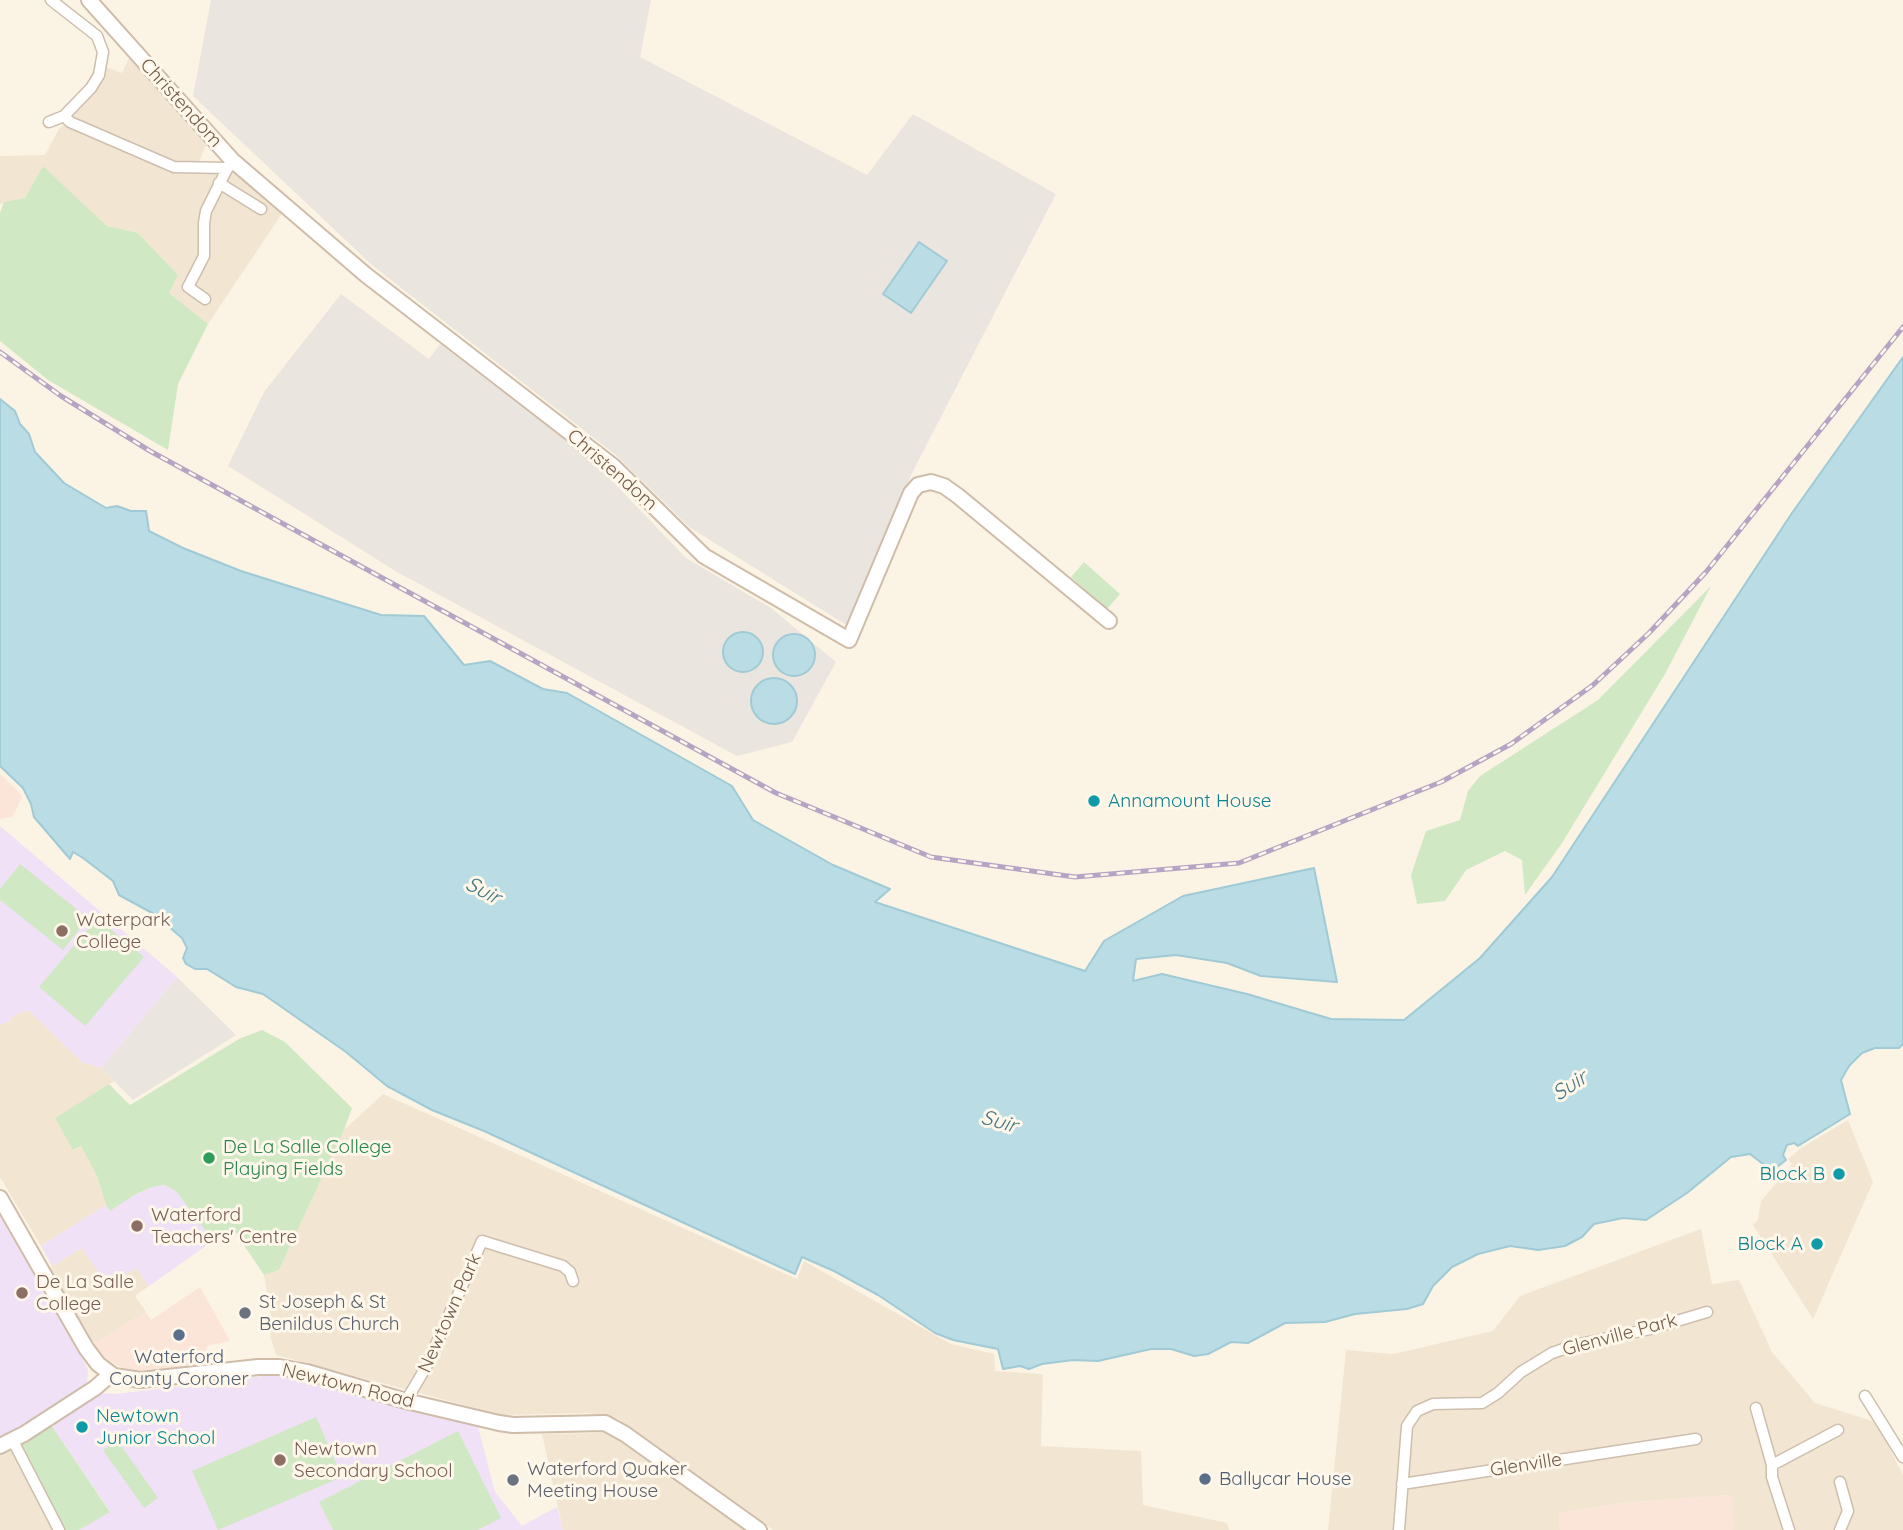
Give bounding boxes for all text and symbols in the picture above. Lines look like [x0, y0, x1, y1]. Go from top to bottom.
street label: Christendom [135, 54, 227, 152]
street label: Christendom [562, 425, 662, 515]
place label: Annamount House [1108, 790, 1272, 812]
marker: Annamount House [1086, 793, 1102, 809]
water label: Suir [461, 872, 505, 910]
place label: Waterpark College [76, 909, 171, 953]
marker: Waterpark College [54, 923, 70, 939]
water label: Suir [1548, 1066, 1592, 1106]
water label: Suir [978, 1105, 1020, 1139]
place label: De La Salle College Playing Fields [223, 1136, 391, 1180]
marker: De La Salle College Playing Fields [201, 1150, 217, 1166]
place label: Block B [1759, 1163, 1825, 1185]
marker: Block B [1831, 1166, 1847, 1182]
place label: Waterford Teachers' Centre [151, 1204, 297, 1248]
marker: Waterford Teachers' Centre [129, 1218, 145, 1234]
place label: Block A [1738, 1233, 1803, 1255]
marker: Block A [1809, 1236, 1825, 1252]
street label: Newtown Park [413, 1250, 487, 1376]
place label: De La Salle College [36, 1271, 134, 1315]
marker: De La Salle College [14, 1285, 30, 1301]
place label: St Joseph & St Benildus Church [259, 1291, 400, 1335]
marker: St Joseph & St Benildus Church [237, 1305, 253, 1321]
street label: Glenville Park [1560, 1309, 1680, 1361]
marker: Waterford County Coroner [171, 1327, 187, 1343]
place label: Waterford County Coroner [109, 1346, 249, 1390]
street label: Newtown Road [280, 1359, 416, 1413]
place label: Newtown Junior School [96, 1405, 215, 1449]
marker: Newtown Junior School [74, 1419, 90, 1435]
place label: Newtown Secondary School [294, 1438, 453, 1482]
street label: Glenville [1488, 1448, 1564, 1482]
marker: Newtown Secondary School [272, 1452, 288, 1468]
place label: Waterford Quaker Meeting House [527, 1458, 687, 1502]
place label: Ballycar House [1219, 1468, 1352, 1490]
marker: Ballycar House [1197, 1471, 1213, 1487]
marker: Waterford Quaker Meeting House [505, 1472, 521, 1488]

